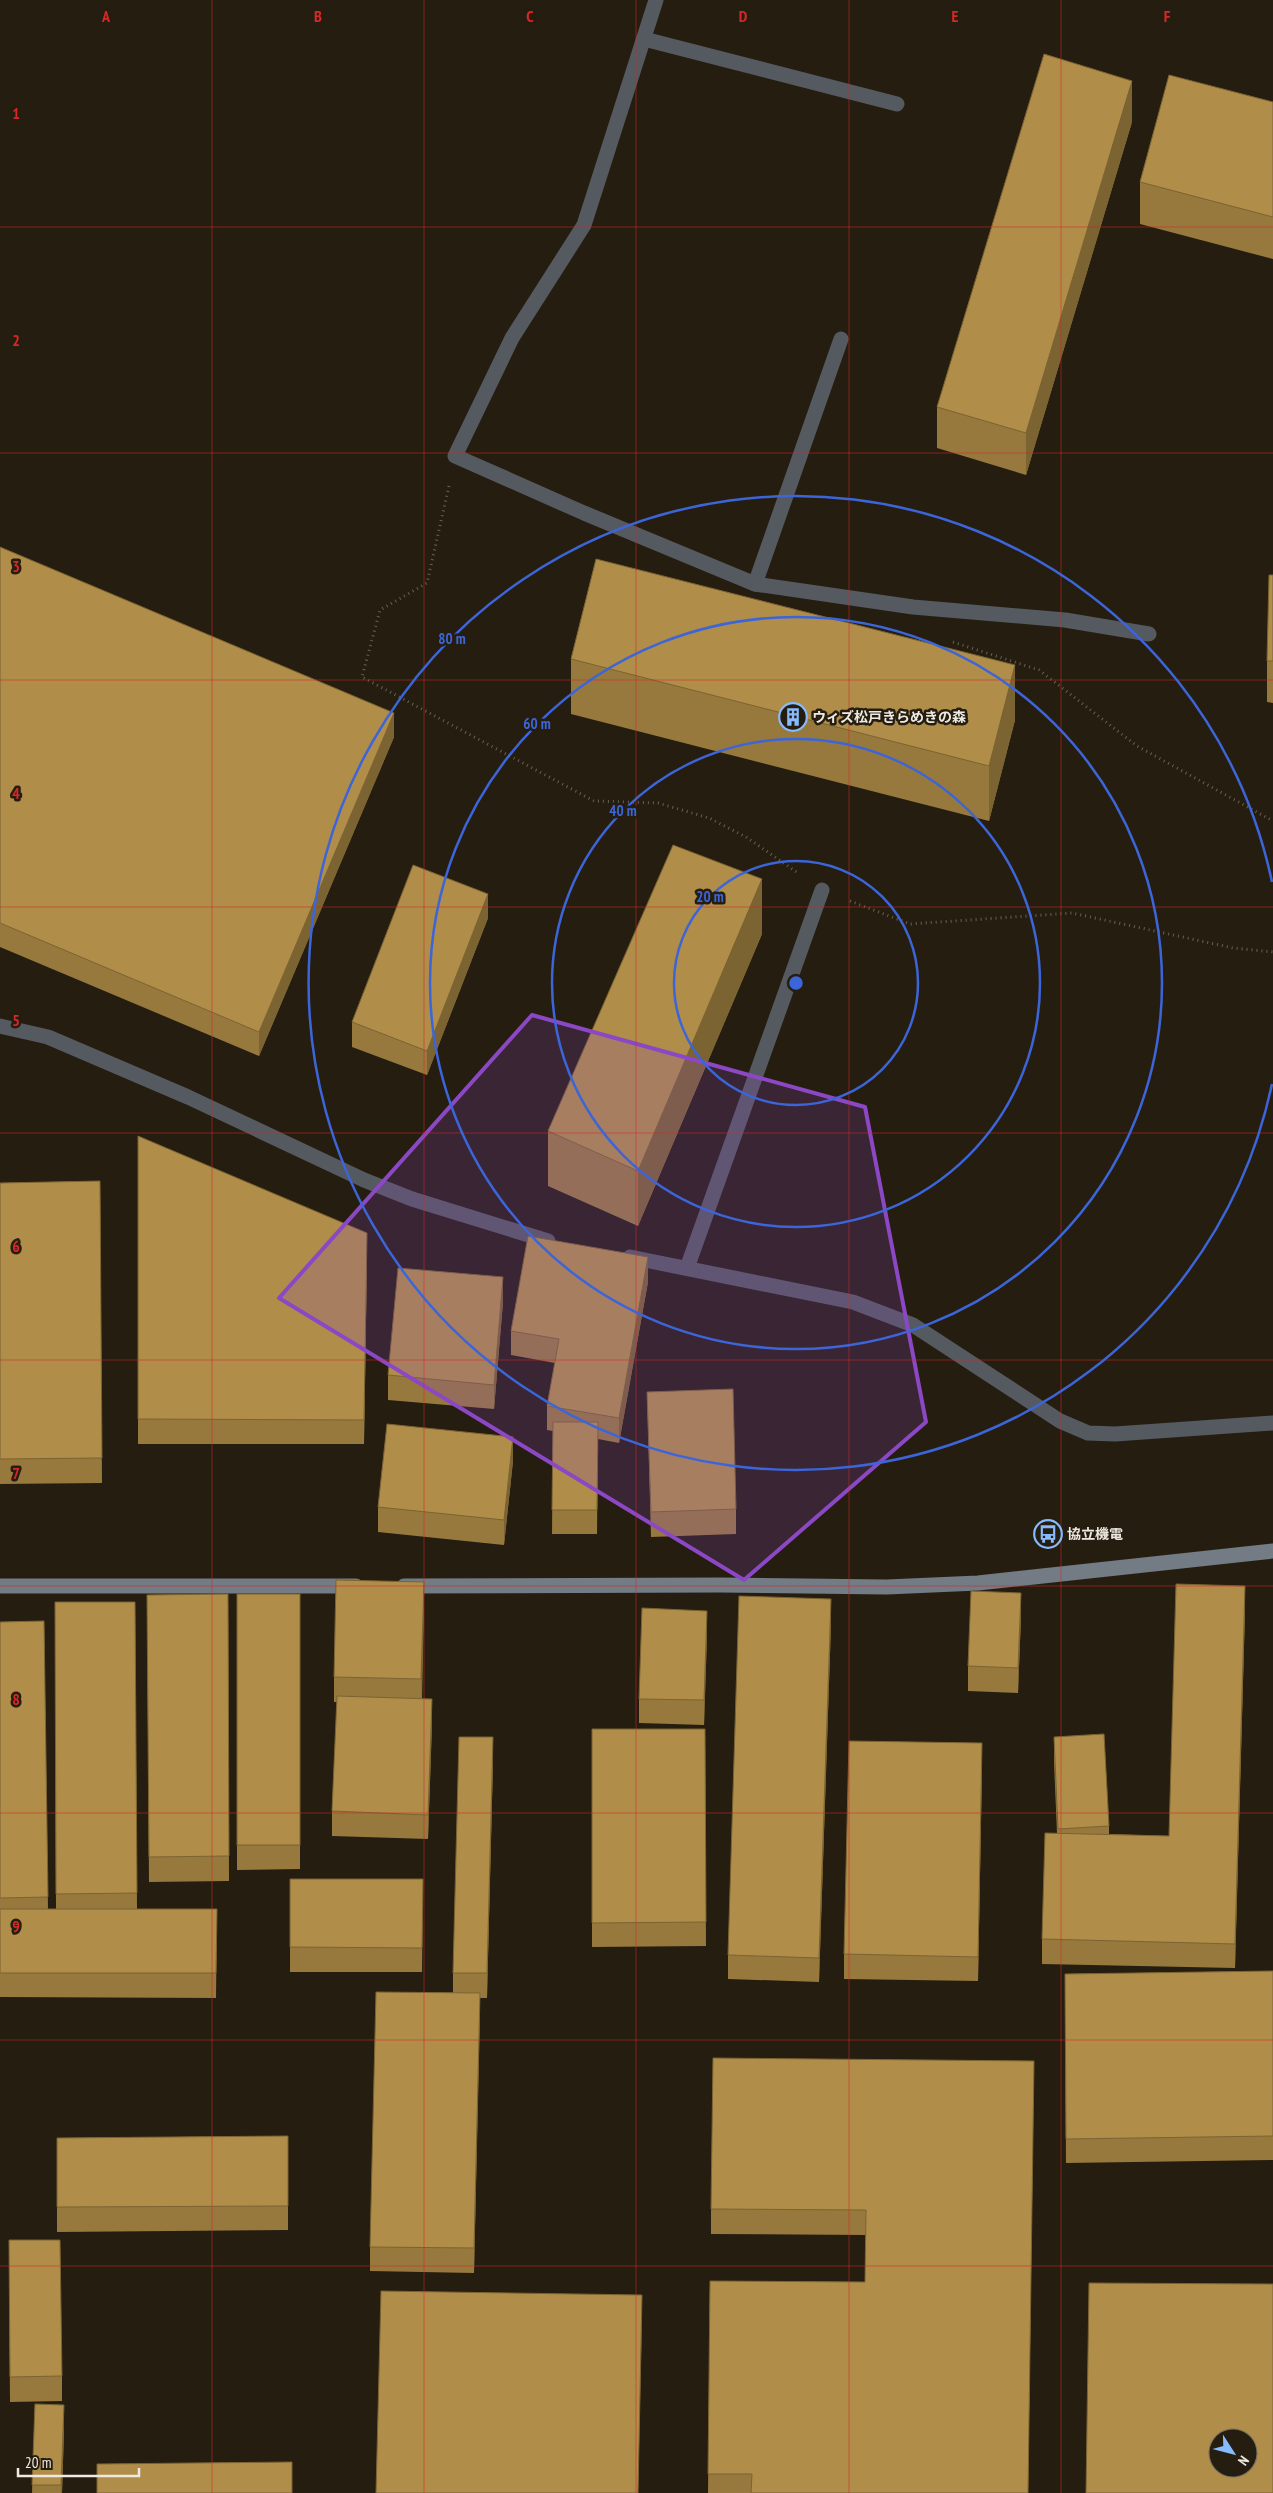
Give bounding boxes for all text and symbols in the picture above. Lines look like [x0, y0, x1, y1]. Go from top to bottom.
text: A [101, 6, 111, 26]
text: B [314, 6, 322, 26]
text: C [526, 6, 534, 26]
text: D [739, 6, 748, 26]
text: E [952, 6, 959, 26]
text: F [1164, 6, 1171, 26]
text: 1 [12, 103, 20, 123]
text: 2 [12, 330, 20, 350]
text: 3 [12, 556, 20, 576]
text: 80 m [438, 629, 466, 648]
building icon: ウィズ松戸きらめきの森 [778, 702, 808, 732]
place label: ウィズ松戸きらめきの森 [812, 708, 966, 726]
text: 60 m [523, 714, 551, 733]
text: 4 [12, 783, 20, 803]
text: 40 m [609, 801, 637, 820]
text: 20 m [696, 887, 724, 906]
centre of rings [787, 974, 805, 992]
text: 5 [12, 1010, 20, 1030]
text: 6 [12, 1236, 20, 1256]
text: 7 [12, 1463, 20, 1483]
bus stop icon: 協立機電 [1033, 1519, 1063, 1549]
place label: 協立機電 [1067, 1525, 1123, 1543]
text: 8 [12, 1689, 20, 1709]
text: 9 [12, 1916, 20, 1936]
north arrow [1208, 2428, 1258, 2478]
scale bar [18, 2446, 139, 2478]
text: N [1234, 2452, 1253, 2469]
text: 20 m [25, 2453, 51, 2472]

